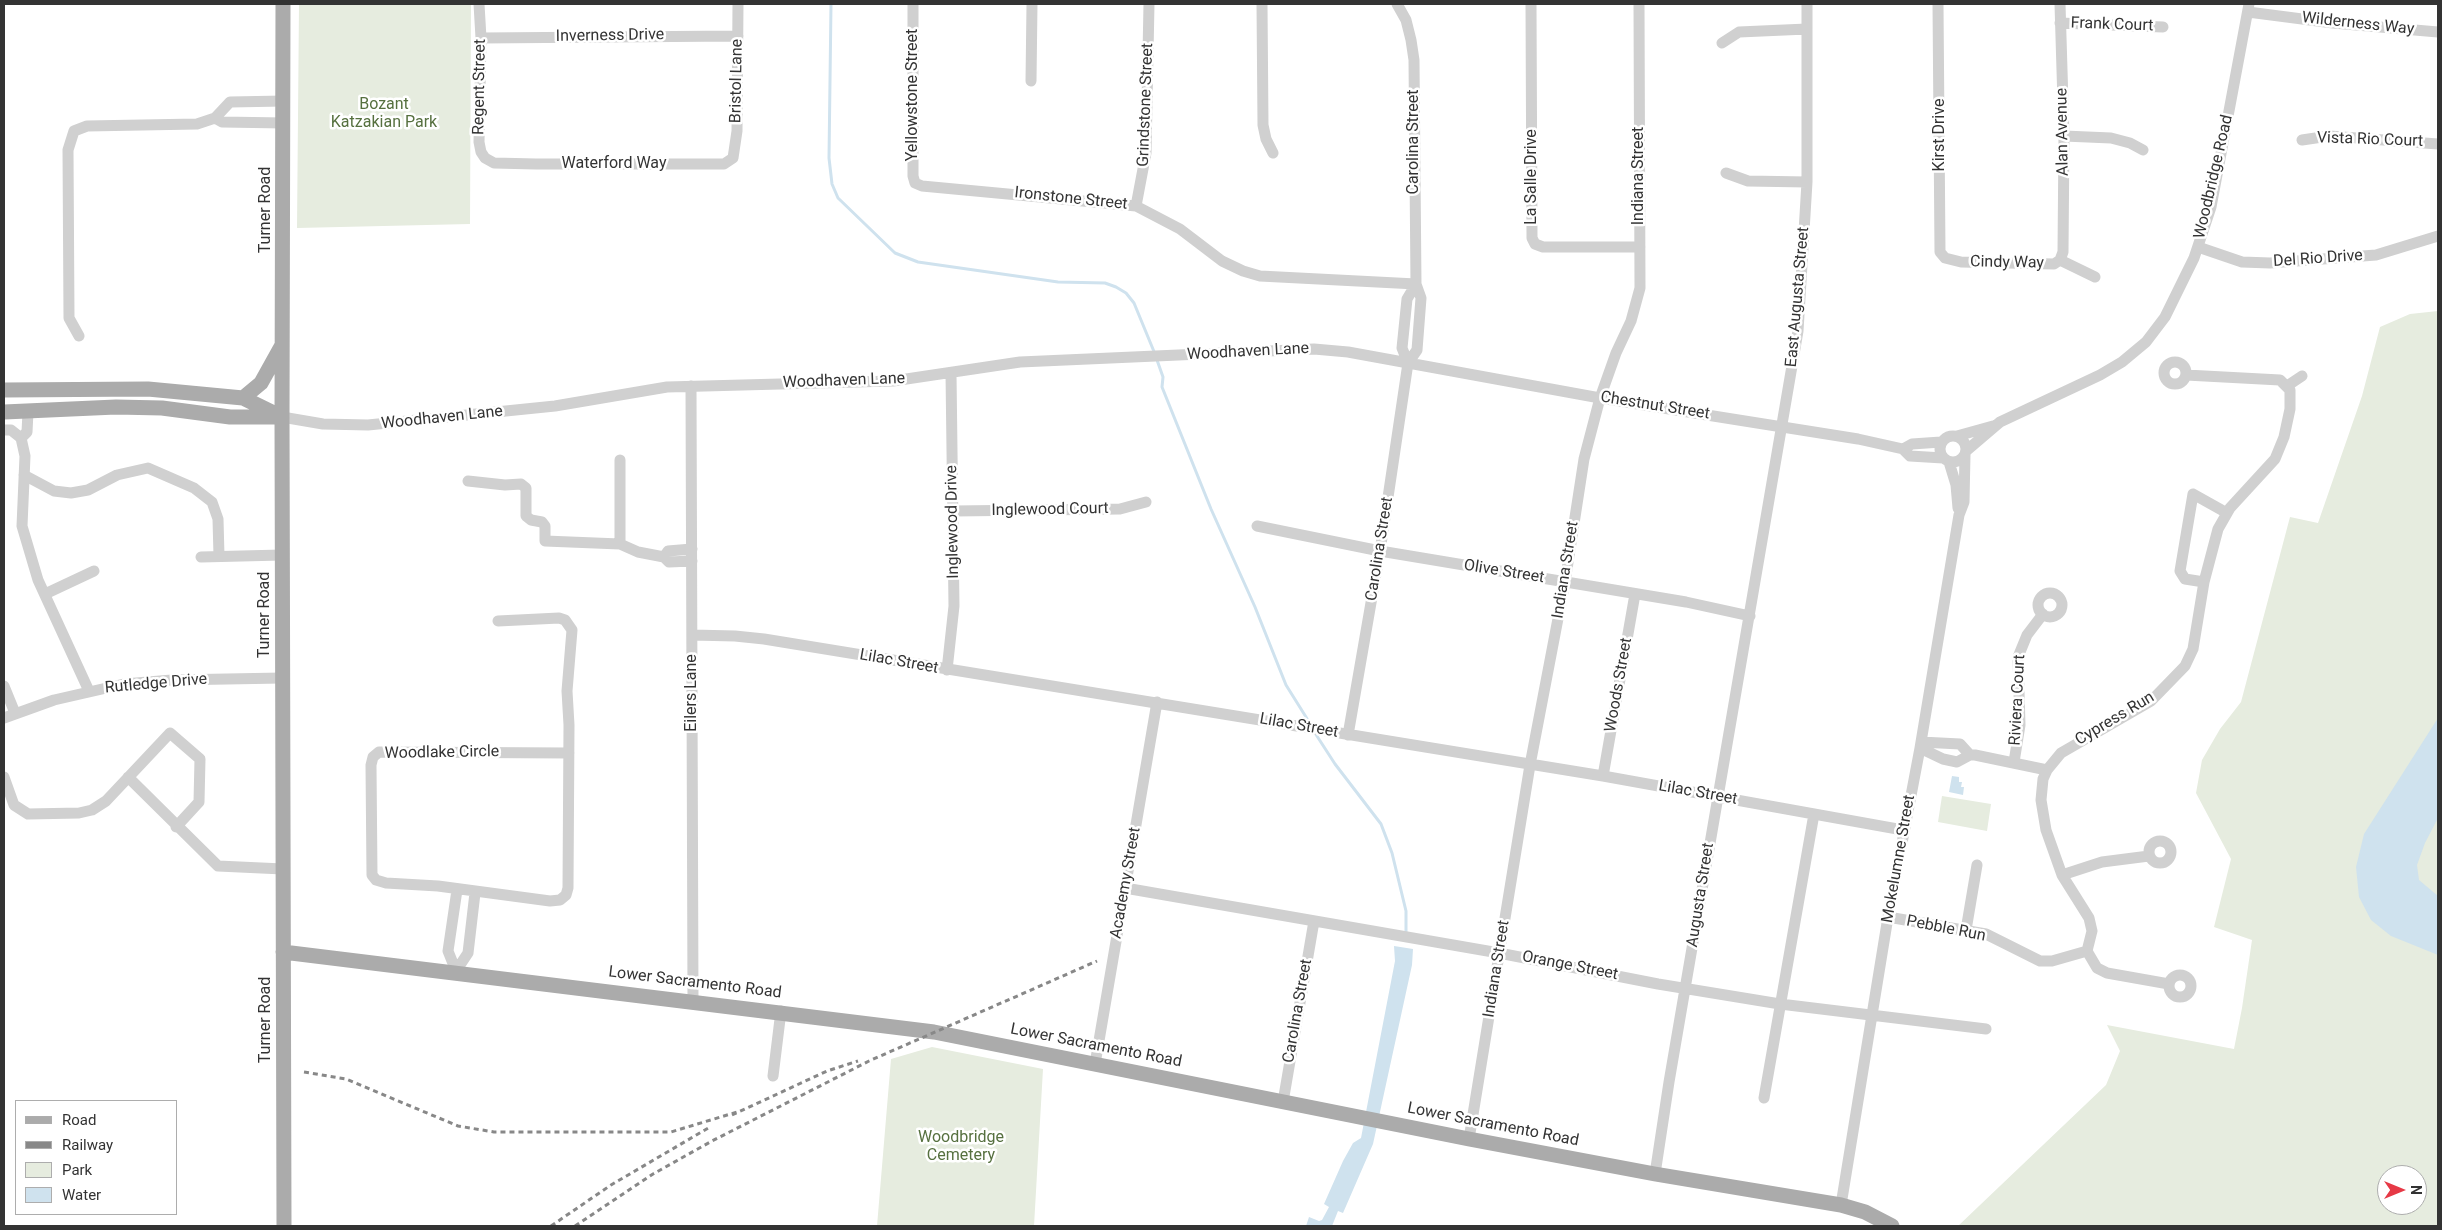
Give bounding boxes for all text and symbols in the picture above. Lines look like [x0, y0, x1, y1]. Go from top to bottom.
street label: Wilderness Way [2301, 9, 2415, 39]
street label: Frank Court [2070, 14, 2154, 36]
street label: Inverness Drive [556, 25, 664, 47]
street label: Yellowstone Street [903, 29, 923, 161]
street label: Regent Street [470, 39, 490, 135]
street label: Bristol Lane [727, 39, 747, 123]
street label: Grindstone Street [1134, 43, 1158, 167]
street label: Alan Avenue [2053, 88, 2073, 176]
street label: Carolina Street [1404, 89, 1424, 195]
park label: Bozant Katzakian Park [331, 95, 437, 133]
street label: Kirst Drive [1930, 99, 1950, 171]
street label: Woodbridge Road [2190, 113, 2238, 241]
street label: Indiana Street [1629, 127, 1649, 225]
street label: La Salle Drive [1522, 129, 1542, 225]
street label: Vista Rio Court [2316, 129, 2424, 151]
street label: Waterford Way [562, 154, 666, 174]
street label: Turner Road [256, 167, 276, 253]
street label: Ironstone Street [1014, 184, 1128, 214]
street label: East Augusta Street [1782, 226, 1814, 368]
street label: Del Rio Drive [2273, 246, 2363, 272]
street label: Cindy Way [1970, 253, 2044, 273]
street label: Woodhaven Lane [1186, 339, 1310, 365]
street label: Woodhaven Lane [783, 369, 905, 393]
street label: Chestnut Street [1599, 388, 1711, 424]
street label: Woodhaven Lane [380, 402, 504, 434]
street label: Inglewood Drive [942, 465, 964, 579]
street label: Carolina Street [1362, 496, 1398, 602]
street label: Inglewood Court [991, 499, 1109, 521]
street label: Indiana Street [1549, 520, 1583, 620]
street label: Olive Street [1462, 556, 1546, 588]
street label: Turner Road [255, 572, 275, 658]
street label: Woods Street [1601, 636, 1637, 734]
street label: Lilac Street [858, 646, 940, 678]
street label: Eilers Lane [682, 654, 702, 732]
street label: Riviera Court [2006, 654, 2030, 746]
street label: Rutledge Drive [104, 670, 208, 698]
street label: Cypress Run [2072, 688, 2158, 750]
street label: Lilac Street [1258, 710, 1340, 742]
street label: Woodlake Circle [385, 742, 499, 764]
street label: Lilac Street [1657, 777, 1739, 809]
street label: Mokelumne Street [1878, 793, 1920, 925]
street label: Academy Street [1107, 826, 1145, 940]
street label: Augusta Street [1683, 841, 1719, 949]
street label: Pebble Run [1905, 912, 1987, 946]
street label: Indiana Street [1480, 919, 1514, 1019]
street label: Orange Street [1520, 947, 1620, 985]
street label: Carolina Street [1279, 958, 1317, 1064]
street label: Lower Sacramento Road [607, 963, 783, 1003]
street label: Turner Road [256, 977, 276, 1063]
street label: Lower Sacramento Road [1009, 1020, 1183, 1072]
street label: Lower Sacramento Road [1406, 1099, 1580, 1151]
legend [15, 1100, 178, 1215]
text: Road [62, 1111, 96, 1129]
park label: Woodbridge Cemetery [918, 1128, 1004, 1166]
text: Railway [62, 1136, 113, 1154]
text: Park [62, 1161, 92, 1179]
north arrow [2377, 1165, 2427, 1215]
text: N [2408, 1185, 2424, 1195]
text: Water [62, 1186, 101, 1204]

